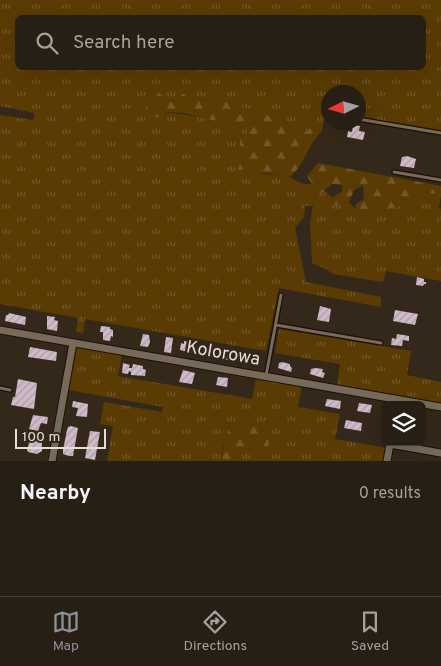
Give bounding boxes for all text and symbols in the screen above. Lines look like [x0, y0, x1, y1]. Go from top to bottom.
search box [15, 15, 426, 70]
icon: search [33, 29, 61, 57]
text: Search here [73, 31, 175, 55]
north arrow [321, 85, 366, 130]
street label: Kolorowa [184, 336, 262, 372]
map controls [381, 401, 426, 446]
button: layers [381, 401, 426, 446]
scale bar [15, 426, 106, 449]
text: 100 m [22, 429, 60, 446]
text: Nearby [20, 480, 91, 507]
text: 0 results [359, 484, 421, 504]
tab: Map [52, 608, 80, 655]
tab: Directions [183, 608, 247, 655]
tab: Saved [351, 608, 389, 655]

